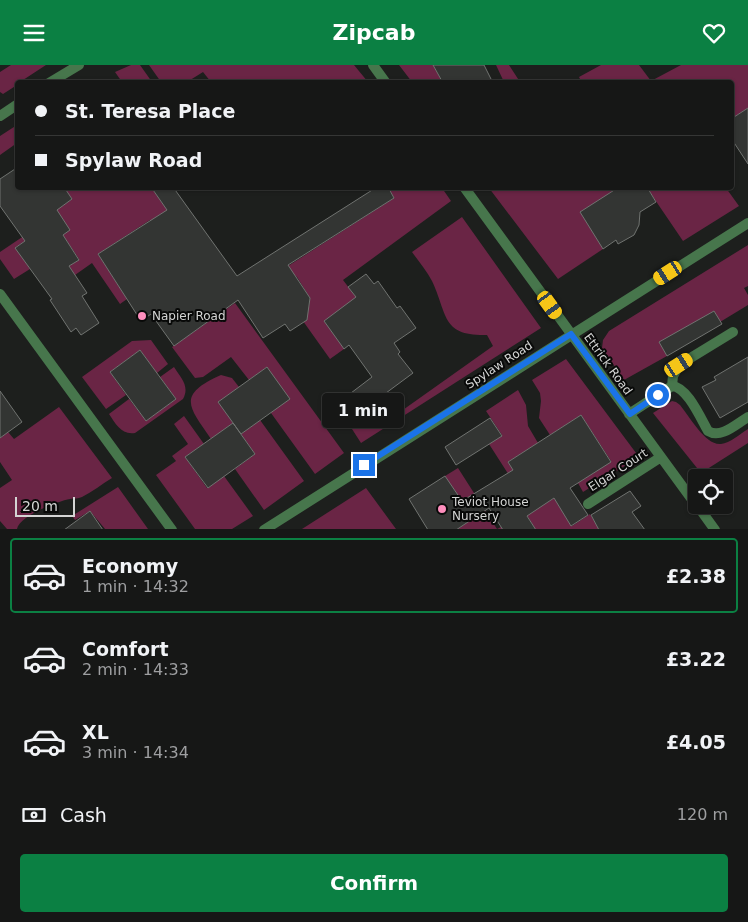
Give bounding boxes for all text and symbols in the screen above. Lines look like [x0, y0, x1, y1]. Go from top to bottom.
icon: menu [20, 19, 48, 47]
icon: heart [700, 19, 728, 47]
text: Zipcab [333, 20, 415, 45]
text: St. Teresa Place [65, 100, 235, 122]
text: Spylaw Road [65, 149, 202, 171]
car [651, 259, 684, 287]
car [535, 288, 564, 322]
place label: Napier Road [152, 309, 226, 323]
marker: Napier Road [136, 310, 148, 322]
street label: Ettrick Road [581, 330, 635, 398]
street label: Spylaw Road [463, 338, 535, 392]
car [662, 351, 695, 379]
route start [647, 384, 669, 406]
callout: 1 min [323, 393, 405, 427]
text: 1 min [338, 401, 388, 420]
street label: Elgar Court [586, 446, 650, 494]
route end [353, 454, 375, 476]
map controls [688, 469, 733, 514]
button: locate [688, 469, 733, 514]
scale bar [15, 495, 75, 518]
place label: Teviot House Nursery [451, 495, 529, 523]
text: 20 m [22, 498, 58, 514]
marker: Teviot House Nursery [436, 503, 448, 515]
icon: car [22, 553, 67, 598]
text: Economy [82, 555, 178, 577]
text: £2.38 [666, 565, 726, 587]
text: 1 min · 14:32 [82, 577, 189, 596]
icon: car [22, 636, 67, 681]
text: Comfort [82, 638, 169, 660]
text: £3.22 [666, 648, 726, 670]
text: 2 min · 14:33 [82, 660, 189, 679]
icon: car [22, 719, 67, 764]
text: XL [82, 721, 109, 743]
text: £4.05 [666, 731, 726, 753]
text: 3 min · 14:34 [82, 743, 189, 762]
icon: cash [20, 801, 48, 829]
text: Cash [60, 804, 107, 826]
text: 120 m [677, 805, 728, 824]
button: Confirm [20, 854, 728, 912]

